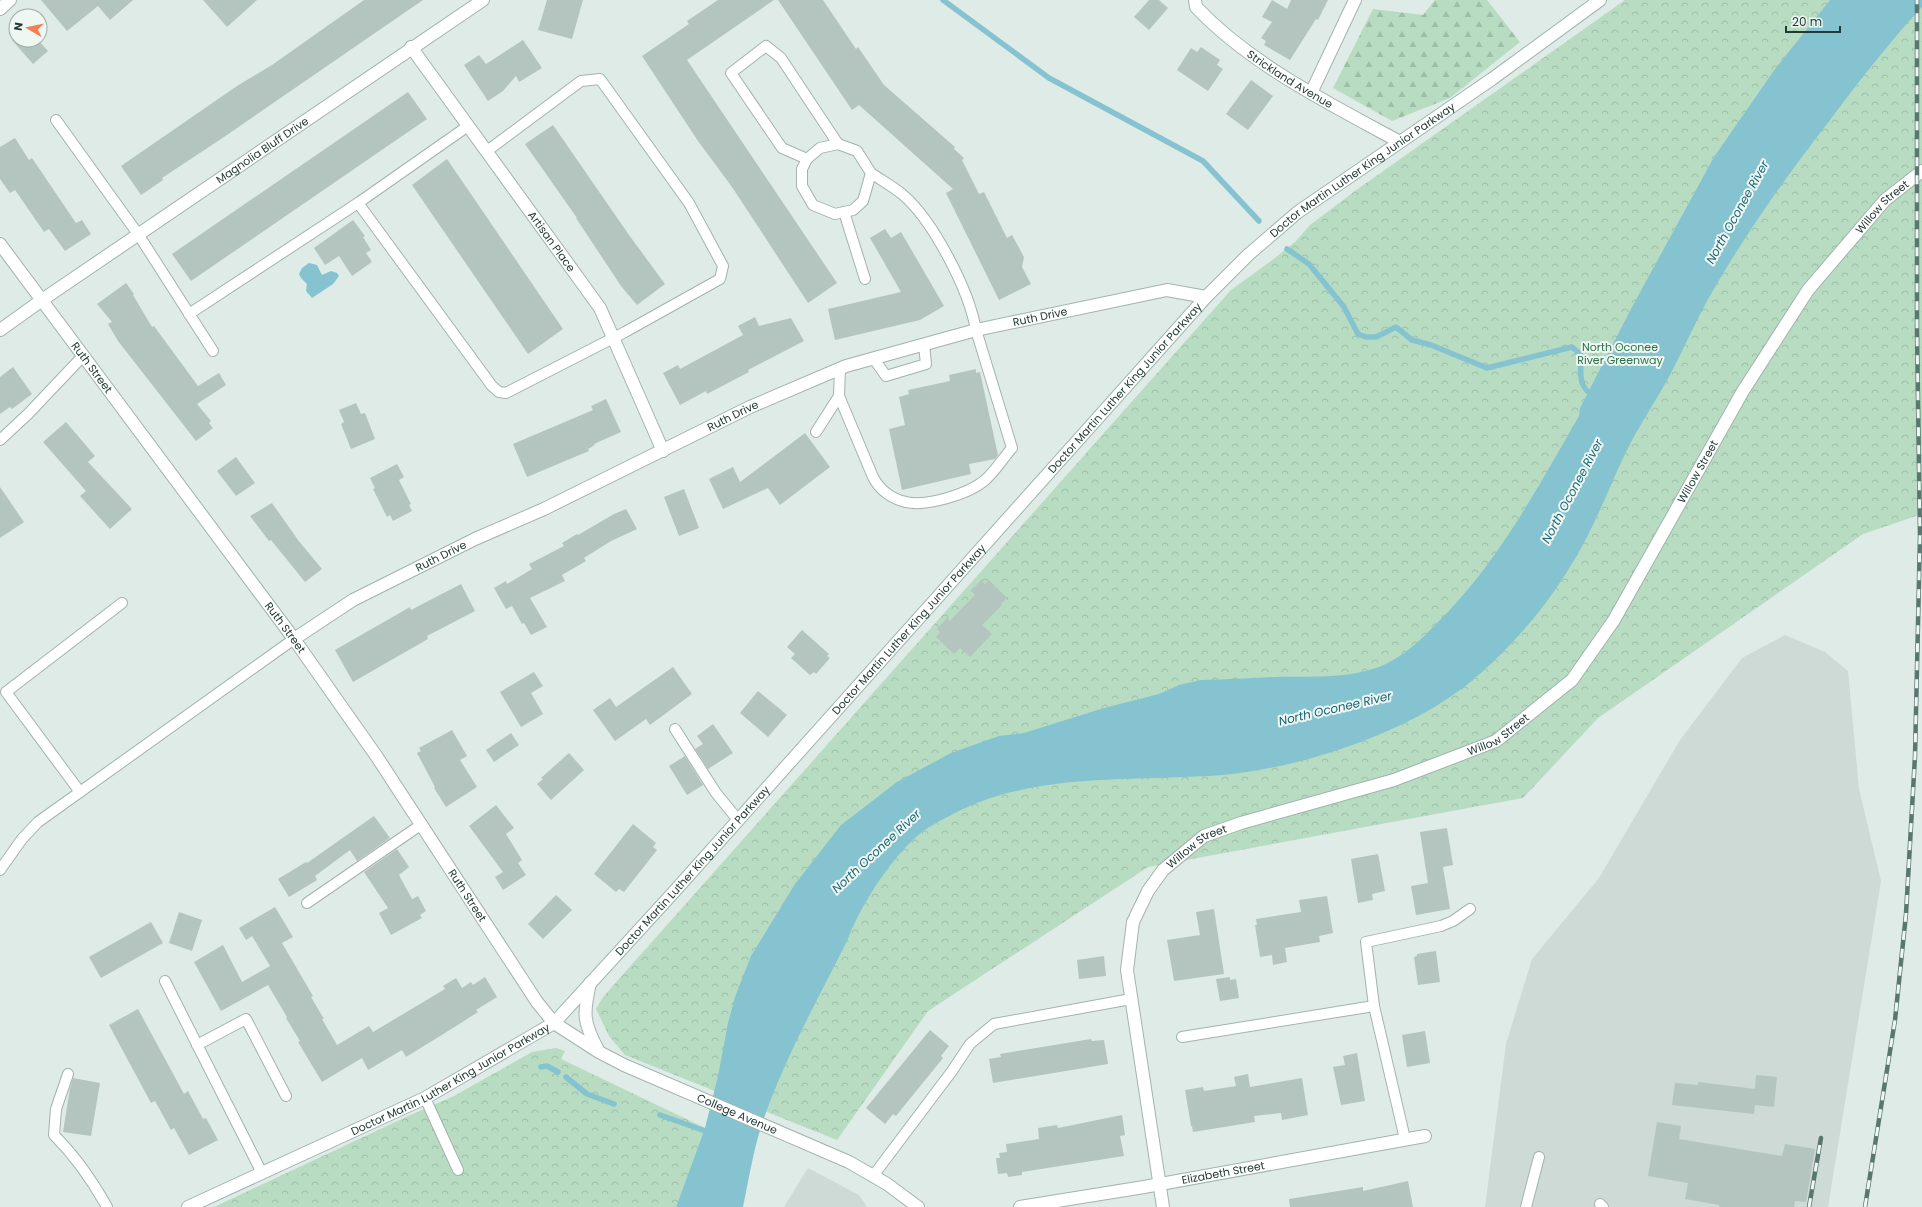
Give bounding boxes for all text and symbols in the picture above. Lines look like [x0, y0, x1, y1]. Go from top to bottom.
north arrow [8, 8, 48, 48]
scale bar [1786, 8, 1840, 34]
text: 20 m [1792, 13, 1822, 30]
text: N [10, 21, 27, 32]
street label: Strickland Avenue [1244, 46, 1336, 112]
street label: Doctor Martin Luther King Junior Parkway [1266, 98, 1459, 241]
street label: Magnolia Bluff Drive [213, 113, 312, 187]
water label: North Oconee River [1702, 157, 1773, 267]
street label: Willow Street [1852, 176, 1912, 237]
street label: Artisan Place [524, 208, 579, 275]
street label: Doctor Martin Luther King Junior Parkway [1044, 298, 1206, 477]
street label: Ruth Drive [1011, 303, 1069, 330]
street label: Ruth Street [68, 339, 116, 396]
park label: North Oconee River Greenway [1577, 339, 1664, 368]
street label: Ruth Drive [704, 396, 761, 435]
water label: North Oconee River [1537, 435, 1607, 546]
street label: Willow Street [1673, 437, 1722, 506]
street label: Ruth Drive [413, 536, 469, 576]
street label: Doctor Martin Luther King Junior Parkway [828, 540, 990, 718]
street label: Ruth Street [261, 599, 310, 656]
water label: North Oconee River [1277, 687, 1394, 729]
street label: Willow Street [1465, 710, 1532, 759]
street label: Doctor Martin Luther King Junior Parkway [612, 781, 774, 959]
water label: North Oconee River [828, 805, 924, 897]
street label: Willow Street [1163, 821, 1229, 872]
street label: Ruth Street [444, 866, 491, 925]
street label: Doctor Martin Luther King Junior Parkway [348, 1019, 553, 1139]
street label: College Avenue [694, 1089, 780, 1138]
street label: Elizabeth Street [1180, 1157, 1266, 1188]

